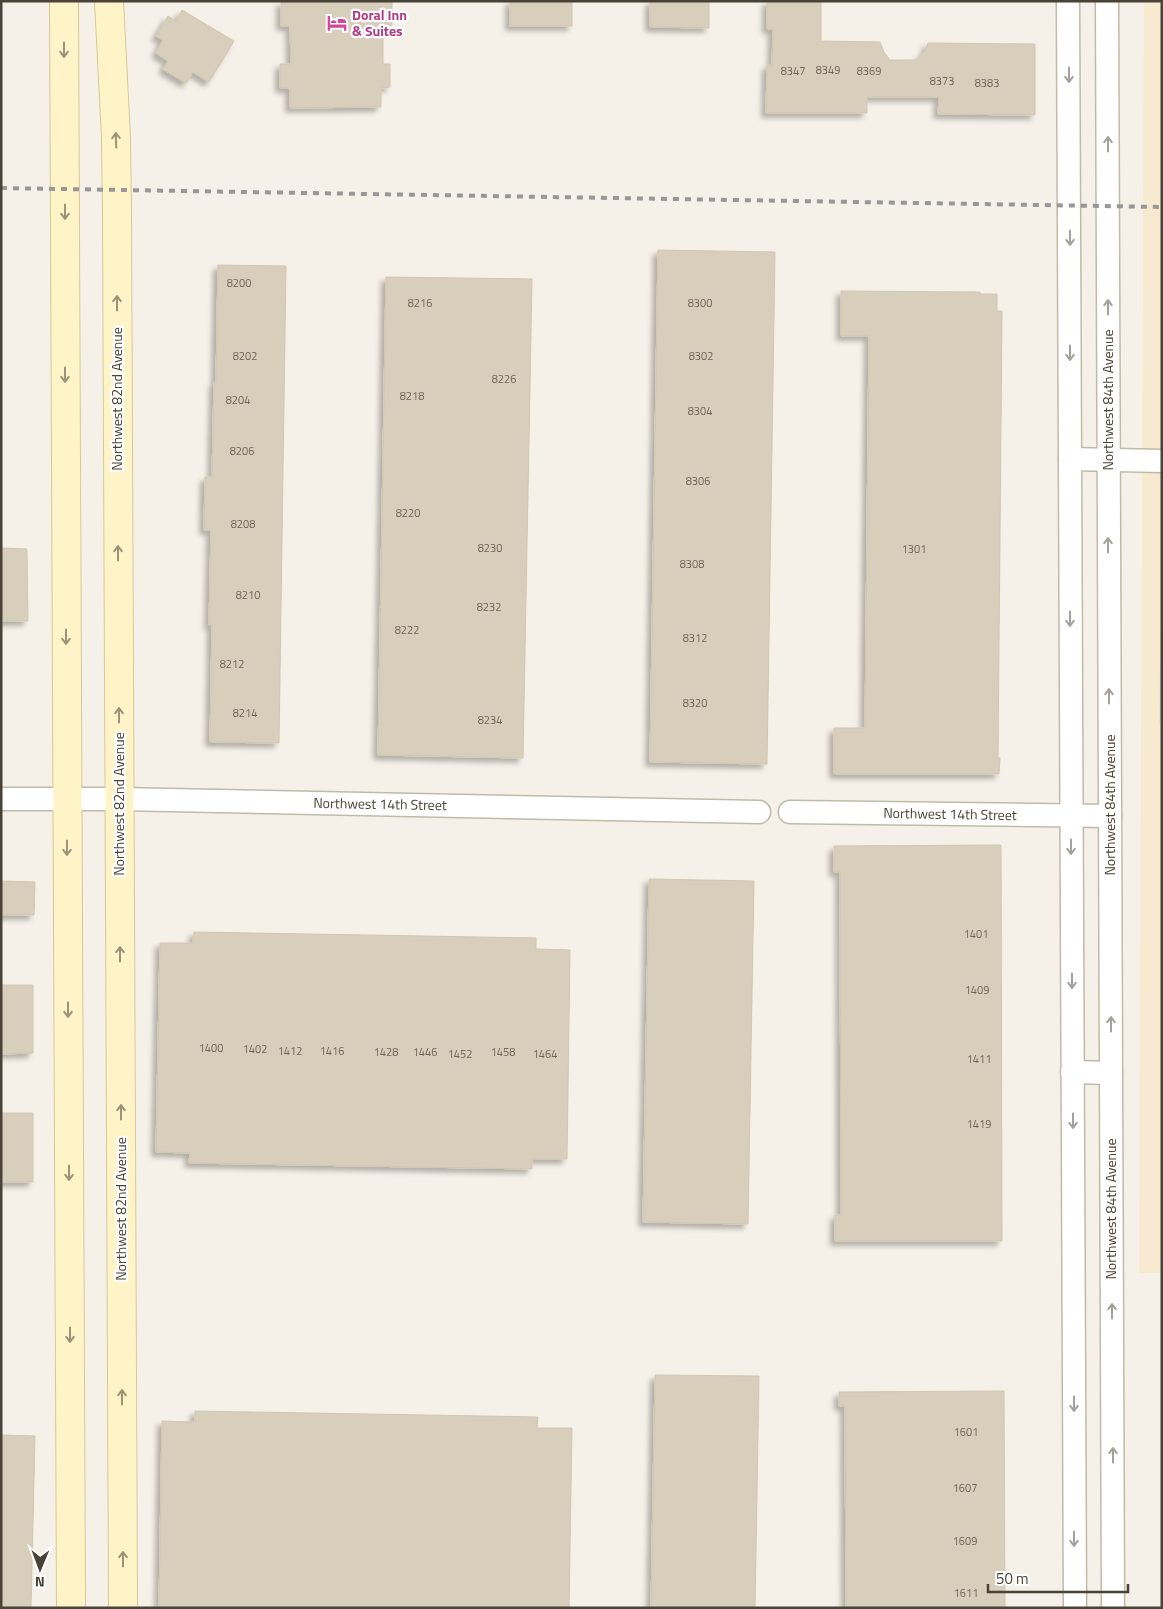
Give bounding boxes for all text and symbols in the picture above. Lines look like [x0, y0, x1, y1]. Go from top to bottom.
place label: Doral Inn & Suites [352, 4, 407, 41]
hotel icon: Doral Inn & Suites [326, 12, 348, 34]
one-way arrow [59, 42, 69, 58]
house number: 8349 [816, 62, 840, 78]
house number: 8347 [781, 63, 805, 79]
house number: 8369 [857, 63, 881, 79]
one-way arrow [1064, 66, 1074, 83]
house number: 8373 [930, 73, 954, 89]
house number: 8383 [975, 75, 999, 91]
one-way arrow [111, 132, 120, 148]
one-way arrow [1103, 136, 1113, 152]
one-way arrow [60, 204, 70, 220]
one-way arrow [1065, 229, 1075, 245]
house number: 8200 [227, 275, 251, 291]
one-way arrow [112, 295, 122, 311]
house number: 8216 [408, 295, 432, 311]
house number: 8300 [688, 295, 712, 311]
one-way arrow [1103, 299, 1113, 315]
street label: Northwest 82nd Avenue [106, 327, 127, 471]
street label: Northwest 84th Avenue [1097, 329, 1118, 471]
one-way arrow [1065, 344, 1075, 361]
house number: 8202 [233, 348, 257, 364]
house number: 8302 [689, 348, 713, 364]
one-way arrow [60, 366, 70, 383]
house number: 8226 [492, 371, 516, 387]
house number: 8218 [400, 388, 424, 404]
house number: 8204 [226, 392, 250, 408]
house number: 8304 [688, 403, 712, 419]
house number: 8206 [230, 443, 254, 459]
house number: 8306 [686, 473, 710, 489]
house number: 8220 [396, 505, 420, 521]
house number: 8208 [231, 516, 255, 532]
one-way arrow [1103, 537, 1113, 554]
house number: 8230 [478, 540, 502, 556]
house number: 1301 [902, 541, 926, 557]
one-way arrow [113, 545, 123, 561]
house number: 8308 [680, 556, 704, 572]
house number: 8210 [236, 587, 260, 603]
house number: 8232 [477, 599, 501, 615]
one-way arrow [1065, 610, 1075, 626]
house number: 8222 [395, 622, 419, 638]
one-way arrow [62, 629, 71, 645]
house number: 8312 [683, 630, 707, 646]
house number: 8212 [220, 656, 244, 672]
one-way arrow [1104, 689, 1114, 705]
house number: 8320 [683, 695, 707, 711]
house number: 8214 [233, 705, 257, 721]
one-way arrow [114, 707, 124, 724]
house number: 8234 [478, 712, 502, 728]
street label: Northwest 82nd Avenue [108, 732, 129, 876]
street label: Northwest 84th Avenue [1099, 734, 1120, 876]
street label: Northwest 14th Street [313, 792, 447, 815]
street label: Northwest 14th Street [883, 802, 1017, 825]
one-way arrow [1066, 838, 1076, 854]
one-way arrow [62, 840, 72, 856]
house number: 1401 [964, 926, 988, 942]
one-way arrow [115, 946, 125, 962]
one-way arrow [1067, 972, 1077, 989]
house number: 1409 [965, 982, 989, 998]
one-way arrow [63, 1002, 73, 1018]
one-way arrow [1106, 1016, 1116, 1032]
house number: 1400 [199, 1040, 223, 1056]
house number: 1402 [243, 1041, 267, 1057]
house number: 1412 [278, 1043, 302, 1059]
house number: 1416 [320, 1043, 344, 1059]
house number: 1428 [374, 1044, 398, 1060]
house number: 1446 [413, 1044, 437, 1060]
house number: 1458 [491, 1044, 515, 1060]
house number: 1452 [448, 1046, 472, 1062]
house number: 1464 [533, 1046, 557, 1062]
house number: 1411 [967, 1051, 991, 1067]
one-way arrow [116, 1104, 126, 1120]
one-way arrow [1068, 1112, 1077, 1128]
house number: 1419 [967, 1116, 991, 1132]
street label: Northwest 82nd Avenue [110, 1137, 131, 1281]
street label: Northwest 84th Avenue [1100, 1138, 1121, 1280]
one-way arrow [64, 1164, 74, 1181]
one-way arrow [1107, 1303, 1117, 1319]
one-way arrow [65, 1327, 74, 1343]
one-way arrow [117, 1389, 127, 1405]
one-way arrow [1069, 1396, 1079, 1412]
house number: 1601 [954, 1424, 978, 1440]
one-way arrow [1108, 1447, 1118, 1464]
house number: 1607 [953, 1480, 977, 1496]
one-way arrow [1069, 1530, 1079, 1547]
house number: 1609 [953, 1533, 977, 1549]
north arrow [15, 1544, 65, 1594]
one-way arrow [118, 1551, 128, 1568]
scale bar [988, 1562, 1128, 1594]
text: 50 m [996, 1567, 1029, 1590]
text: N [35, 1572, 45, 1593]
house number: 1611 [954, 1585, 978, 1601]

